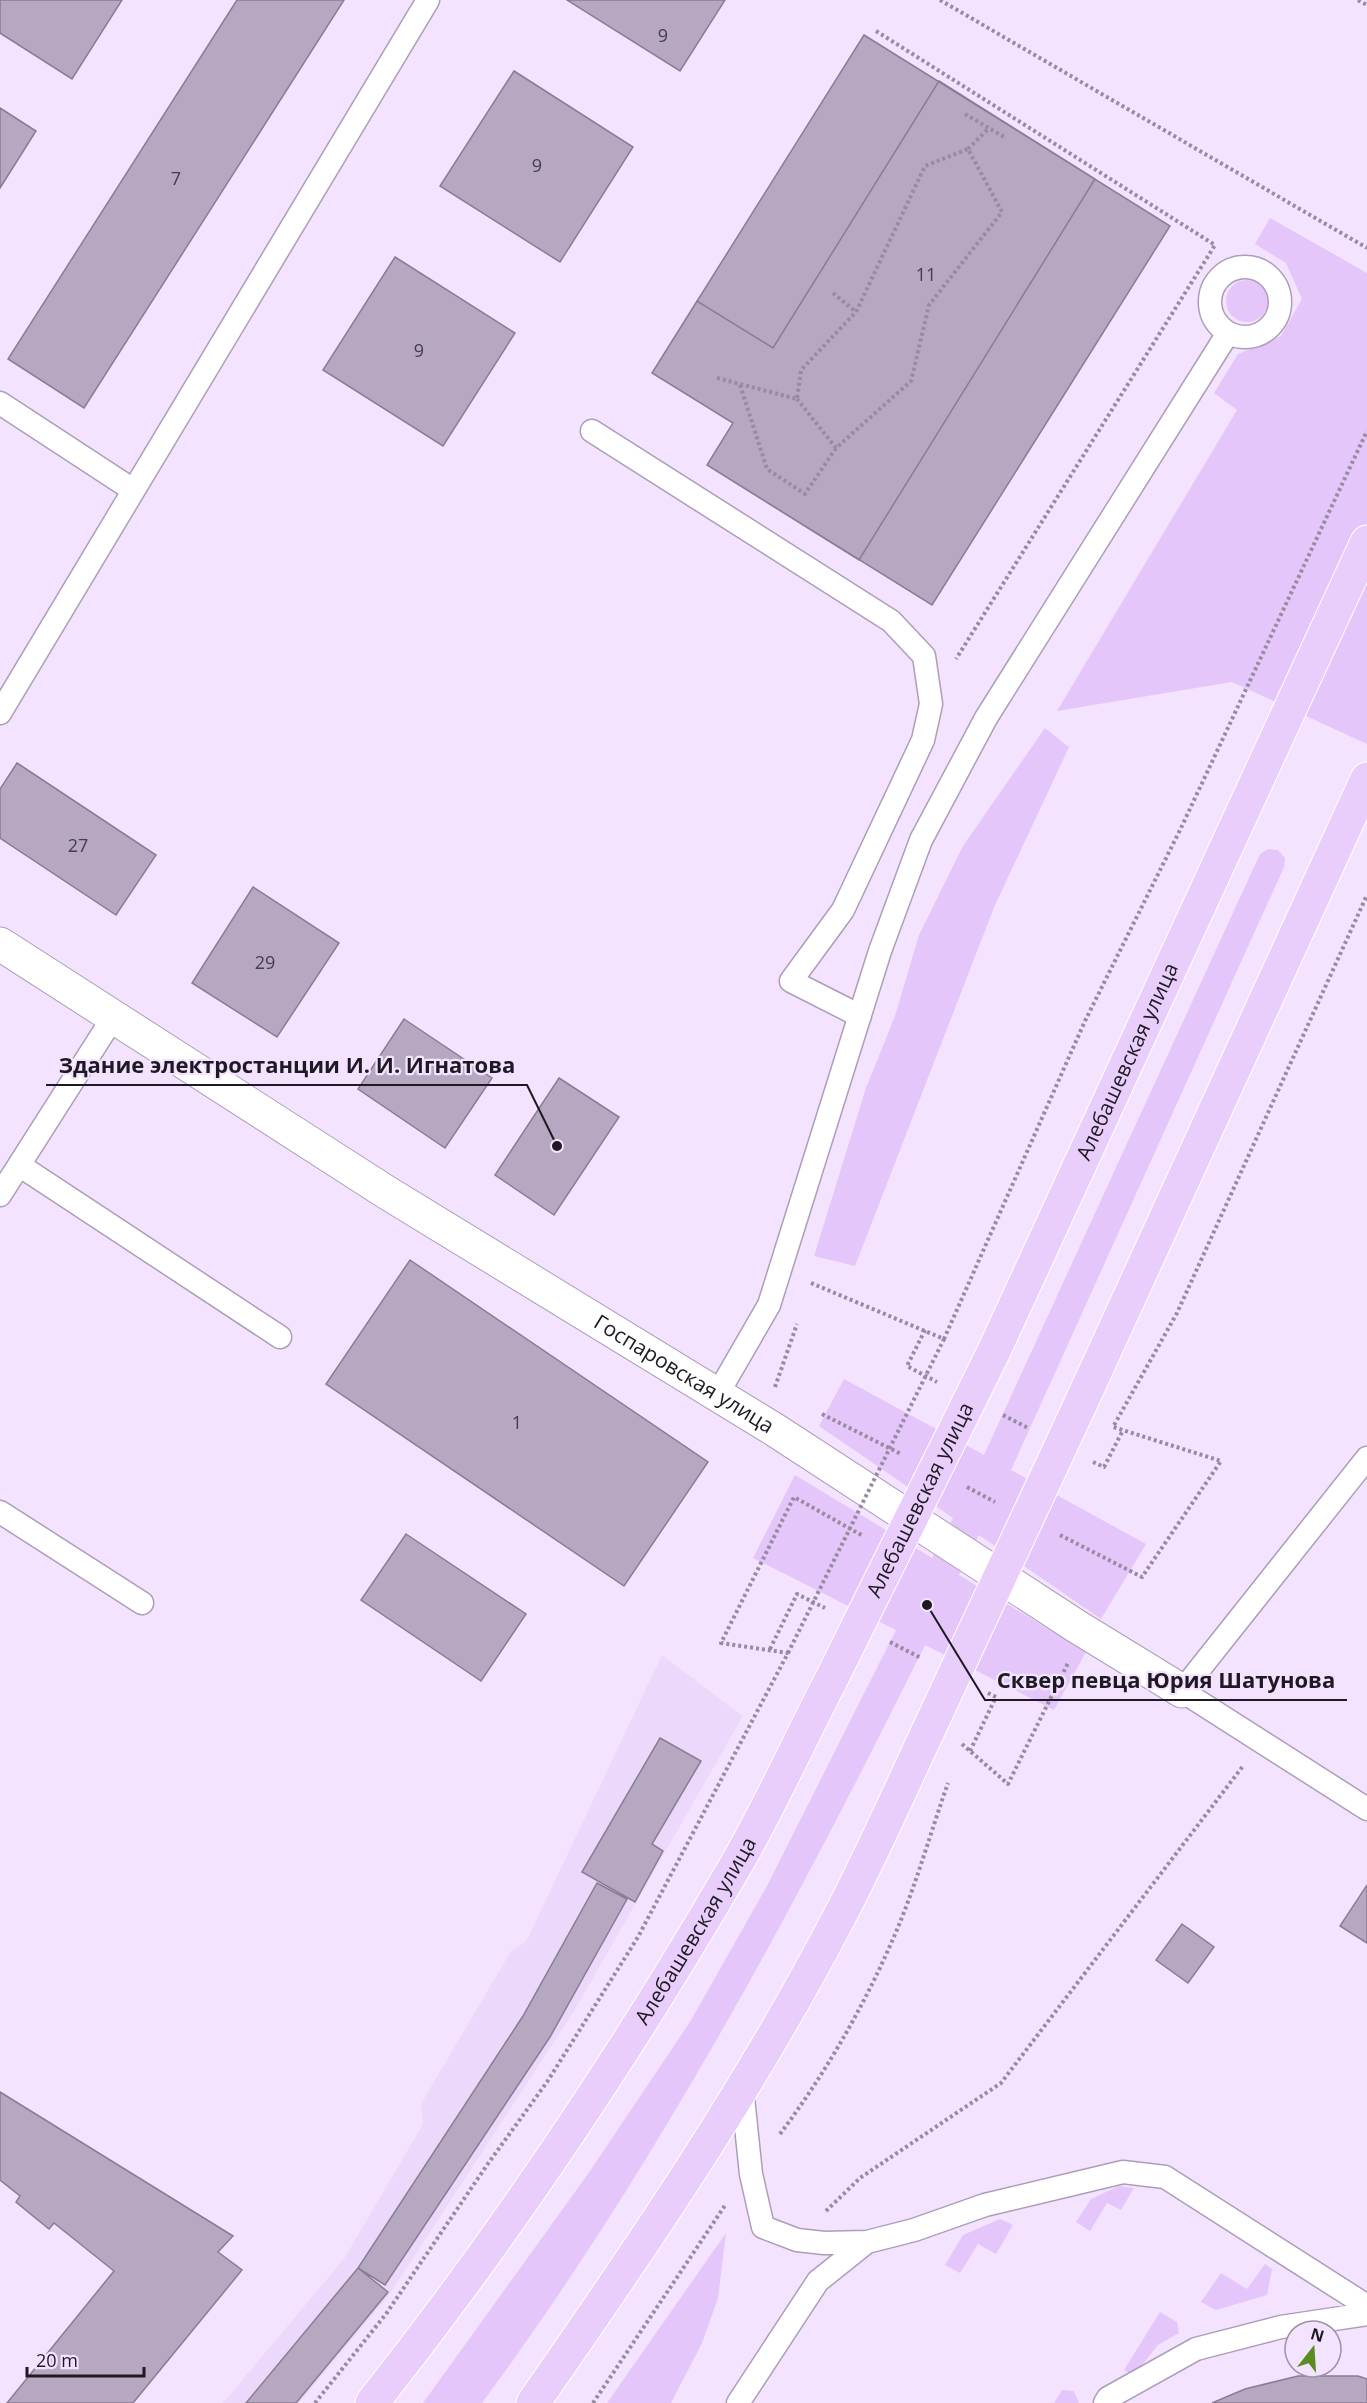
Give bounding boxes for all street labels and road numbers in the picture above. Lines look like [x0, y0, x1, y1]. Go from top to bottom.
street label: Алебашевская улица [1069, 958, 1184, 1164]
street label: Госпаровская улица [589, 1308, 780, 1439]
street label: Алебашевская улица [859, 1397, 979, 1602]
street label: Алебашевская улица [628, 1832, 762, 2029]

